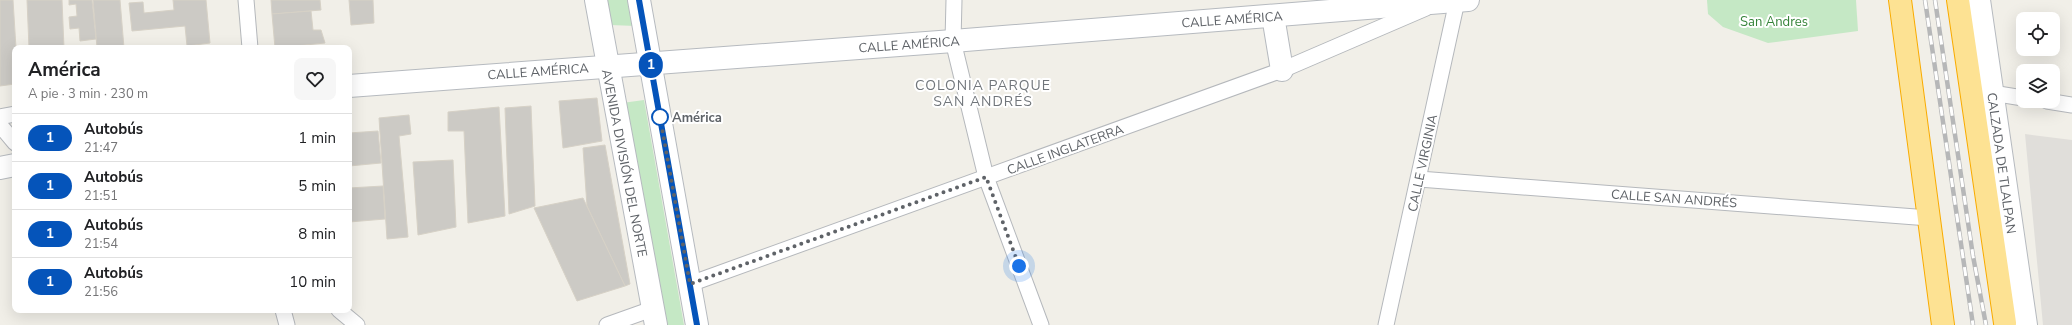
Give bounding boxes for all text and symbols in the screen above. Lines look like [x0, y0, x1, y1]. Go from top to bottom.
street label: CALLE AMÉRICA [1181, 6, 1284, 33]
map controls [2016, 12, 2060, 108]
button: locate [2016, 12, 2060, 56]
park label: San Andres [1740, 13, 1808, 31]
street label: CALLE AMÉRICA [858, 31, 961, 58]
line badge: 1 [638, 52, 664, 78]
text: 1 [647, 55, 655, 74]
text: América [28, 57, 101, 83]
button: heart [294, 58, 336, 100]
street label: CALLE AMÉRICA [487, 58, 590, 85]
button: layers [2016, 64, 2060, 108]
street label: AVENIDA DIVISIÓN DEL NORTE [597, 67, 652, 259]
district label: COLONIA PARQUE SAN ANDRÉS [915, 76, 1051, 111]
text: A pie · 3 min · 230 m [28, 85, 148, 103]
street label: CALZADA DE TLALPAN [1982, 91, 2020, 235]
marker: América [651, 108, 669, 126]
place label: América [672, 109, 722, 127]
street label: CALLE VIRGINIA [1404, 112, 1442, 214]
text: Autobús [84, 119, 143, 139]
street label: CALLE INGLATERRA [1005, 120, 1127, 179]
text: 1 [46, 128, 54, 147]
text: 1 min [298, 128, 336, 148]
text: 21:47 [84, 139, 118, 157]
text: Autobús [84, 167, 143, 187]
text: 1 [46, 176, 54, 195]
text: 5 min [298, 176, 336, 196]
street label: CALLE SAN ANDRÉS [1610, 185, 1738, 212]
text: 21:51 [84, 187, 118, 205]
text: Autobús [84, 215, 143, 235]
text: 1 [46, 224, 54, 243]
text: 8 min [298, 224, 336, 244]
text: 21:54 [84, 235, 118, 253]
your location [1009, 256, 1029, 276]
text: Autobús [84, 263, 143, 283]
text: 1 [46, 272, 54, 291]
text: 10 min [289, 272, 336, 292]
text: 21:56 [84, 283, 118, 301]

